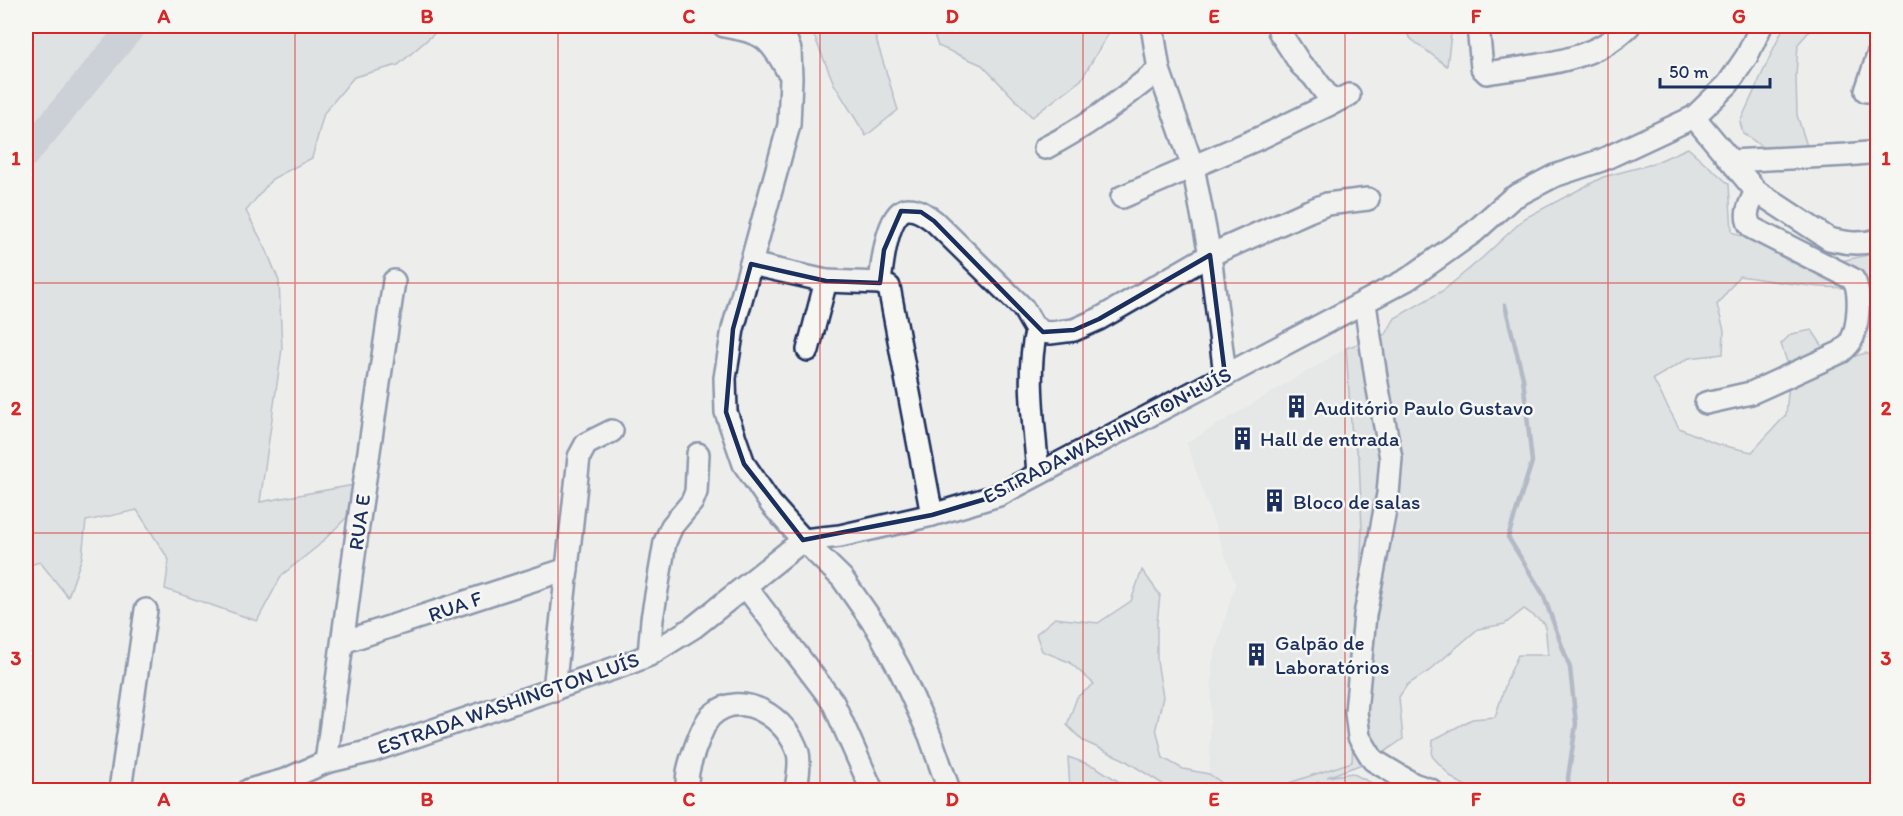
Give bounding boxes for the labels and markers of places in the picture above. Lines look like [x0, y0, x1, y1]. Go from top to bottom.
building icon: Auditório Paulo Gustavo [1283, 394, 1309, 420]
place label: Auditório Paulo Gustavo [1314, 395, 1533, 420]
building icon: Hall de entrada [1229, 425, 1255, 451]
place label: Hall de entrada [1260, 426, 1399, 451]
building icon: Bloco de salas [1262, 488, 1288, 514]
place label: Bloco de salas [1293, 489, 1421, 514]
place label: Galpão de Laboratórios [1275, 630, 1389, 679]
building icon: Galpão de Laboratórios [1244, 641, 1270, 667]

